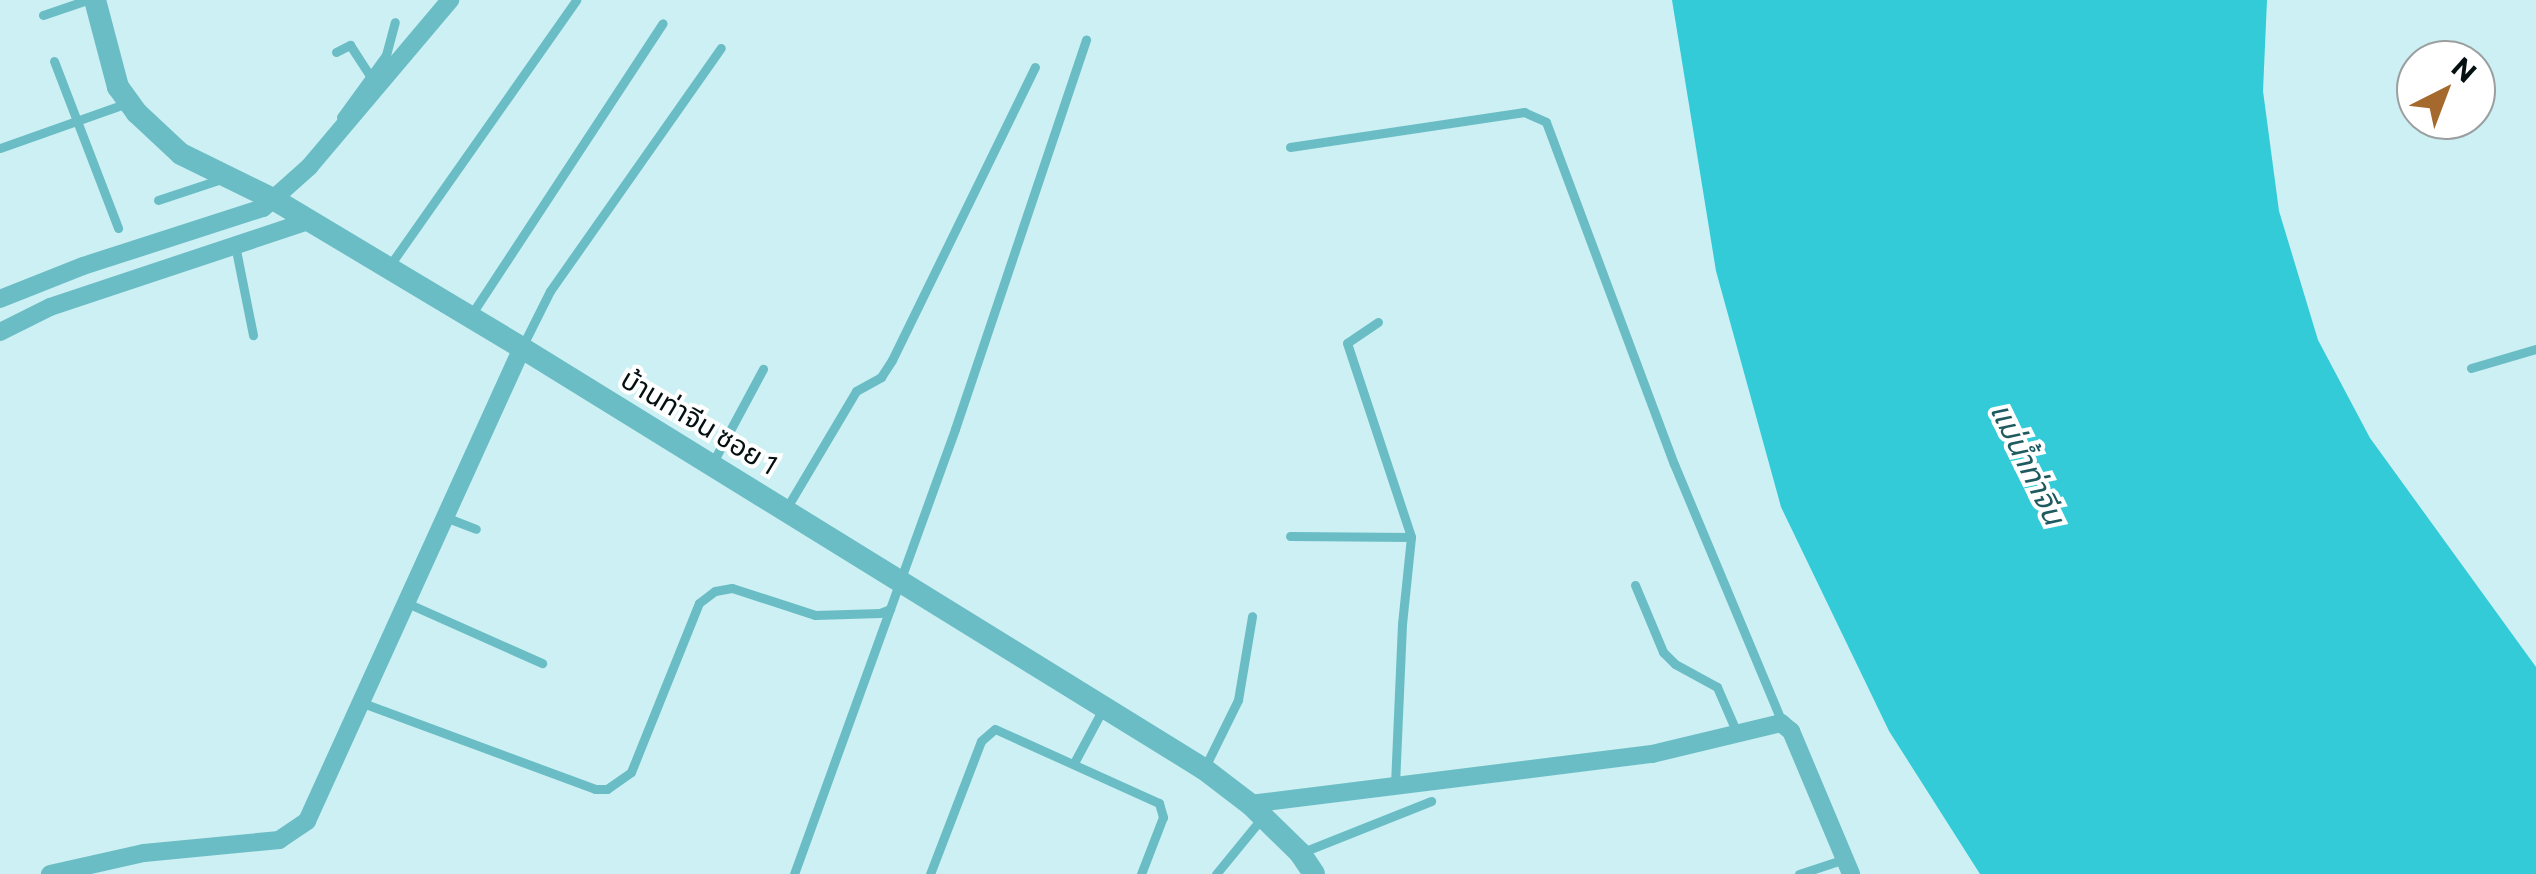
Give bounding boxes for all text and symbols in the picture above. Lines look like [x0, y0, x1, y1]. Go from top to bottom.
north arrow [2396, 40, 2496, 140]
text: N [2446, 50, 2484, 89]
street label: บ้านท่าจีน ซอย 1 [616, 361, 784, 481]
water label: แม่น้ำท่าจีน [1984, 396, 2074, 530]

